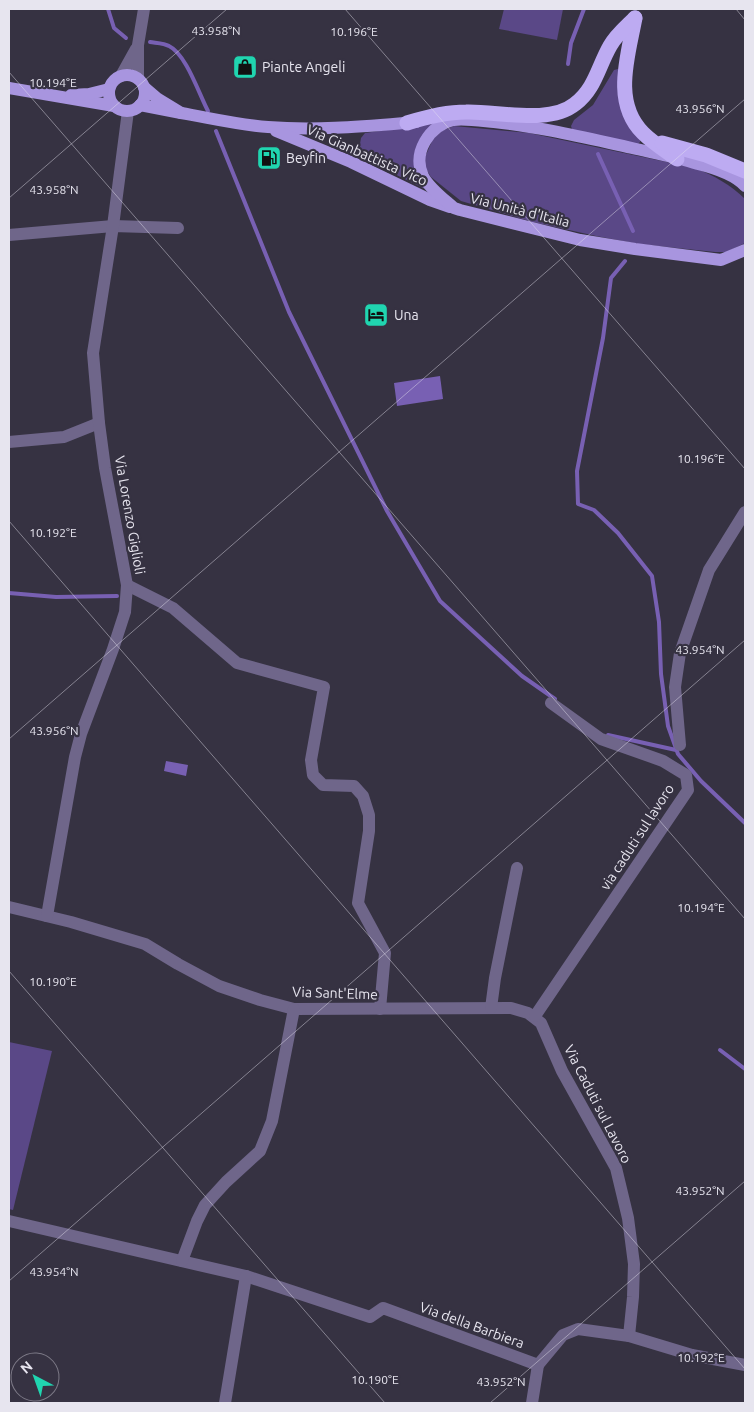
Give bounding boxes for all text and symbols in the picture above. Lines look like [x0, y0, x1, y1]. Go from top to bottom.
text: 43.958°N [191, 24, 241, 37]
text: 10.196°E [330, 25, 378, 38]
shop icon: Piante Angeli [232, 54, 258, 80]
place label: Piante Angeli [262, 59, 345, 75]
text: 10.194°E [29, 76, 77, 89]
text: 43.956°N [675, 102, 725, 115]
street label: Via Gianbattista Vico [304, 121, 430, 189]
fuel station icon: Beyfin [256, 145, 282, 171]
place label: Beyfin [286, 150, 326, 166]
text: 43.958°N [29, 183, 79, 196]
street label: Via Unità d'Italia [469, 190, 571, 230]
hotel icon: Una [363, 302, 389, 328]
place label: Una [394, 307, 419, 323]
text: 10.196°E [677, 452, 725, 465]
street label: Via Lorenzo Giglioli [112, 454, 148, 576]
text: 10.192°E [29, 526, 77, 539]
text: 43.954°N [675, 643, 725, 656]
text: 43.956°N [29, 724, 79, 737]
street label: via caduti sul lavoro [597, 781, 677, 893]
text: 10.194°E [677, 901, 725, 914]
text: 10.190°E [29, 975, 77, 988]
street label: Via Sant'Elme [292, 984, 378, 1002]
street label: Via Caduti sul Lavoro [561, 1042, 635, 1166]
text: 43.952°N [675, 1184, 725, 1197]
text: 43.954°N [29, 1265, 79, 1278]
street label: Via della Barbiera [418, 1299, 526, 1351]
text: 10.192°E [677, 1351, 725, 1364]
north arrow [10, 1352, 60, 1402]
text: N [17, 1358, 36, 1377]
text: 10.190°E [351, 1373, 399, 1386]
text: 43.952°N [476, 1375, 526, 1388]

